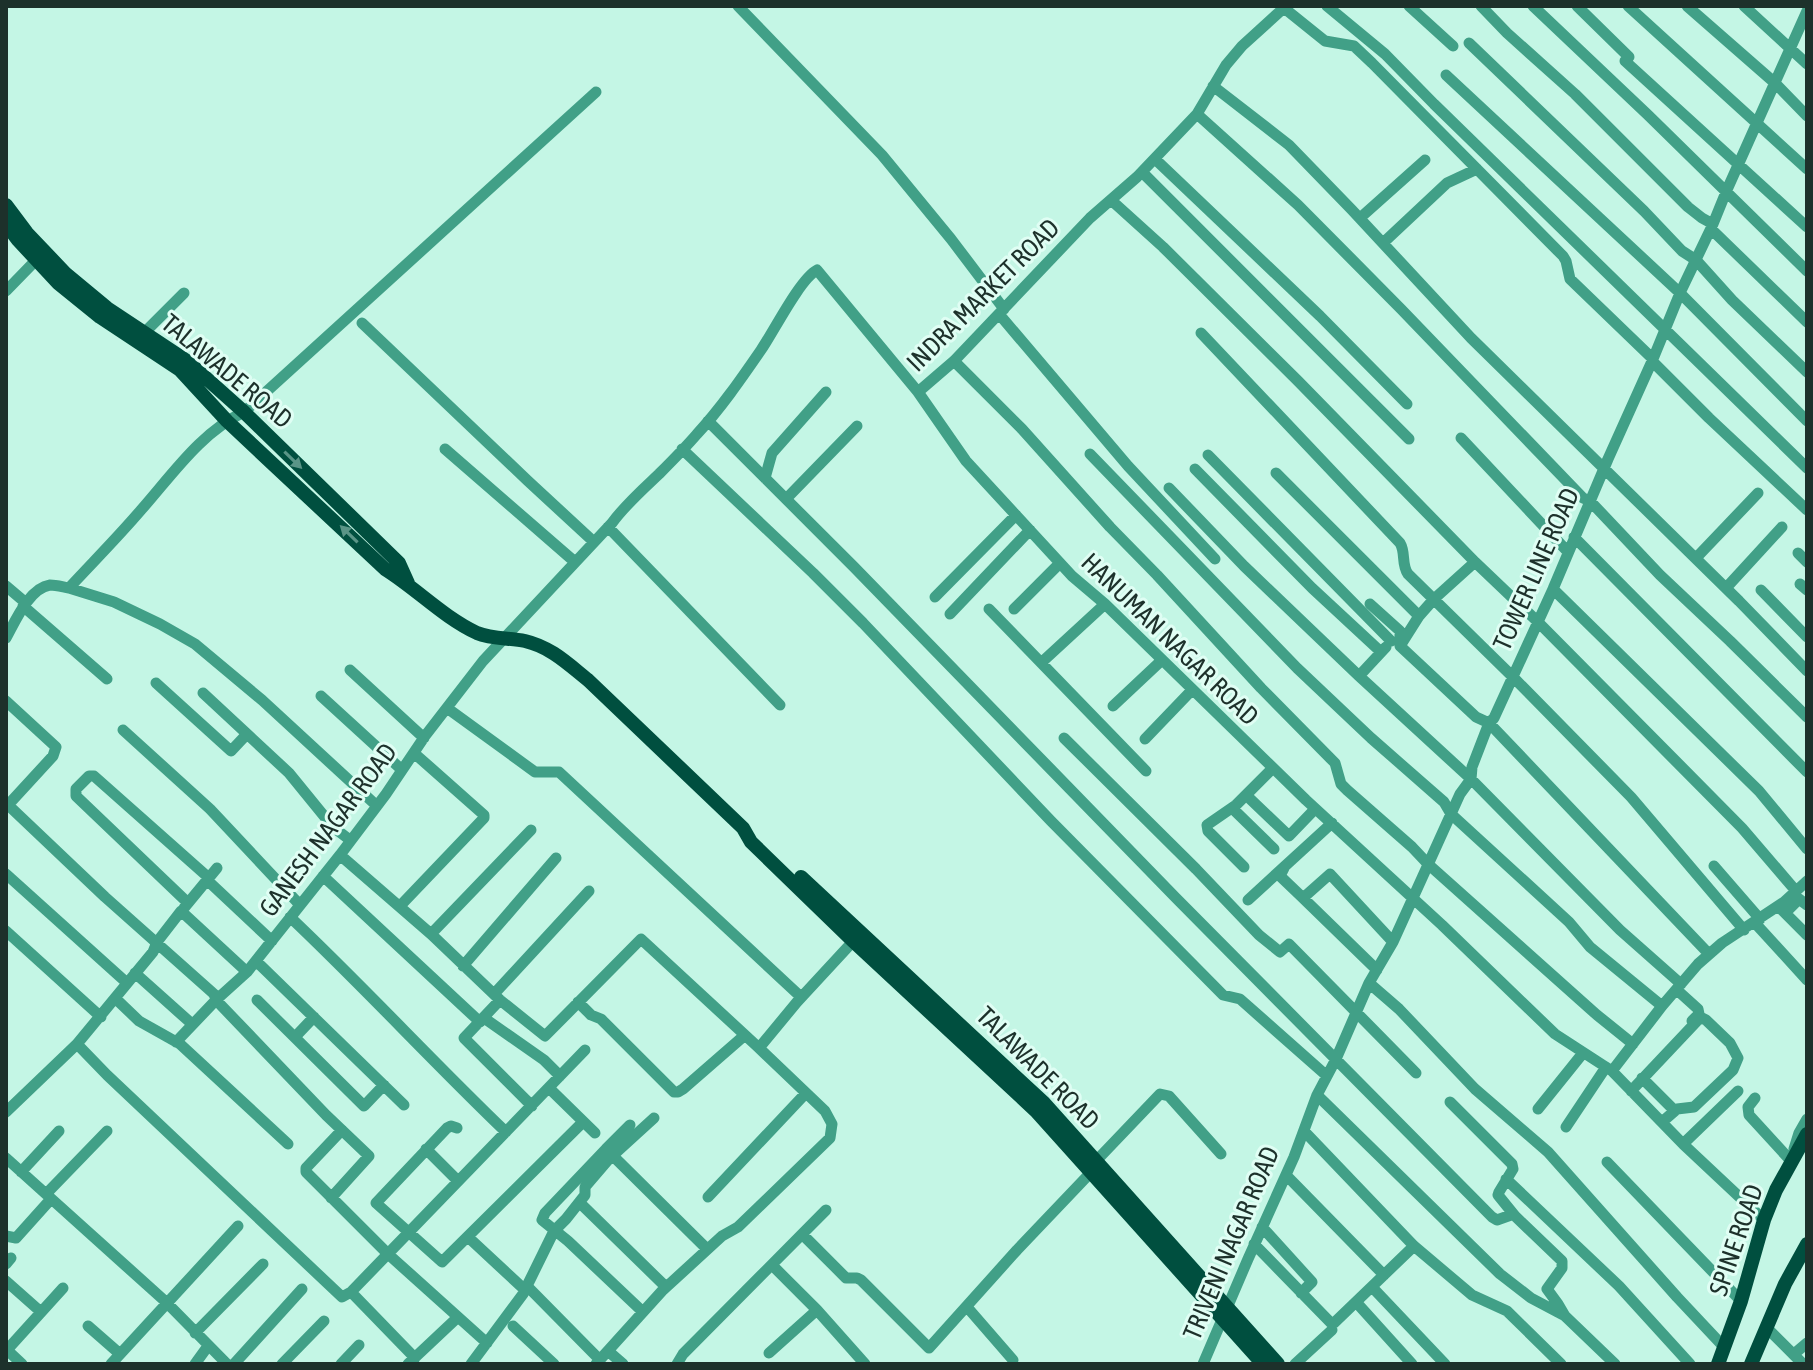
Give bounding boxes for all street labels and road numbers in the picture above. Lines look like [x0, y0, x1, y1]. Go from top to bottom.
street label: INDRA MARKET ROAD [901, 213, 1065, 377]
street label: TALAWADE ROAD [156, 308, 298, 434]
street label: TOWER LINE ROAD [1487, 483, 1585, 655]
street label: HANUMAN NAGAR ROAD [1075, 547, 1265, 731]
street label: GANESH NAGAR ROAD [253, 738, 403, 922]
street label: TALAWADE ROAD [971, 1001, 1105, 1135]
street label: TRIVENI NAGAR ROAD [1177, 1142, 1285, 1344]
street label: SPINE ROAD [1703, 1181, 1769, 1299]

